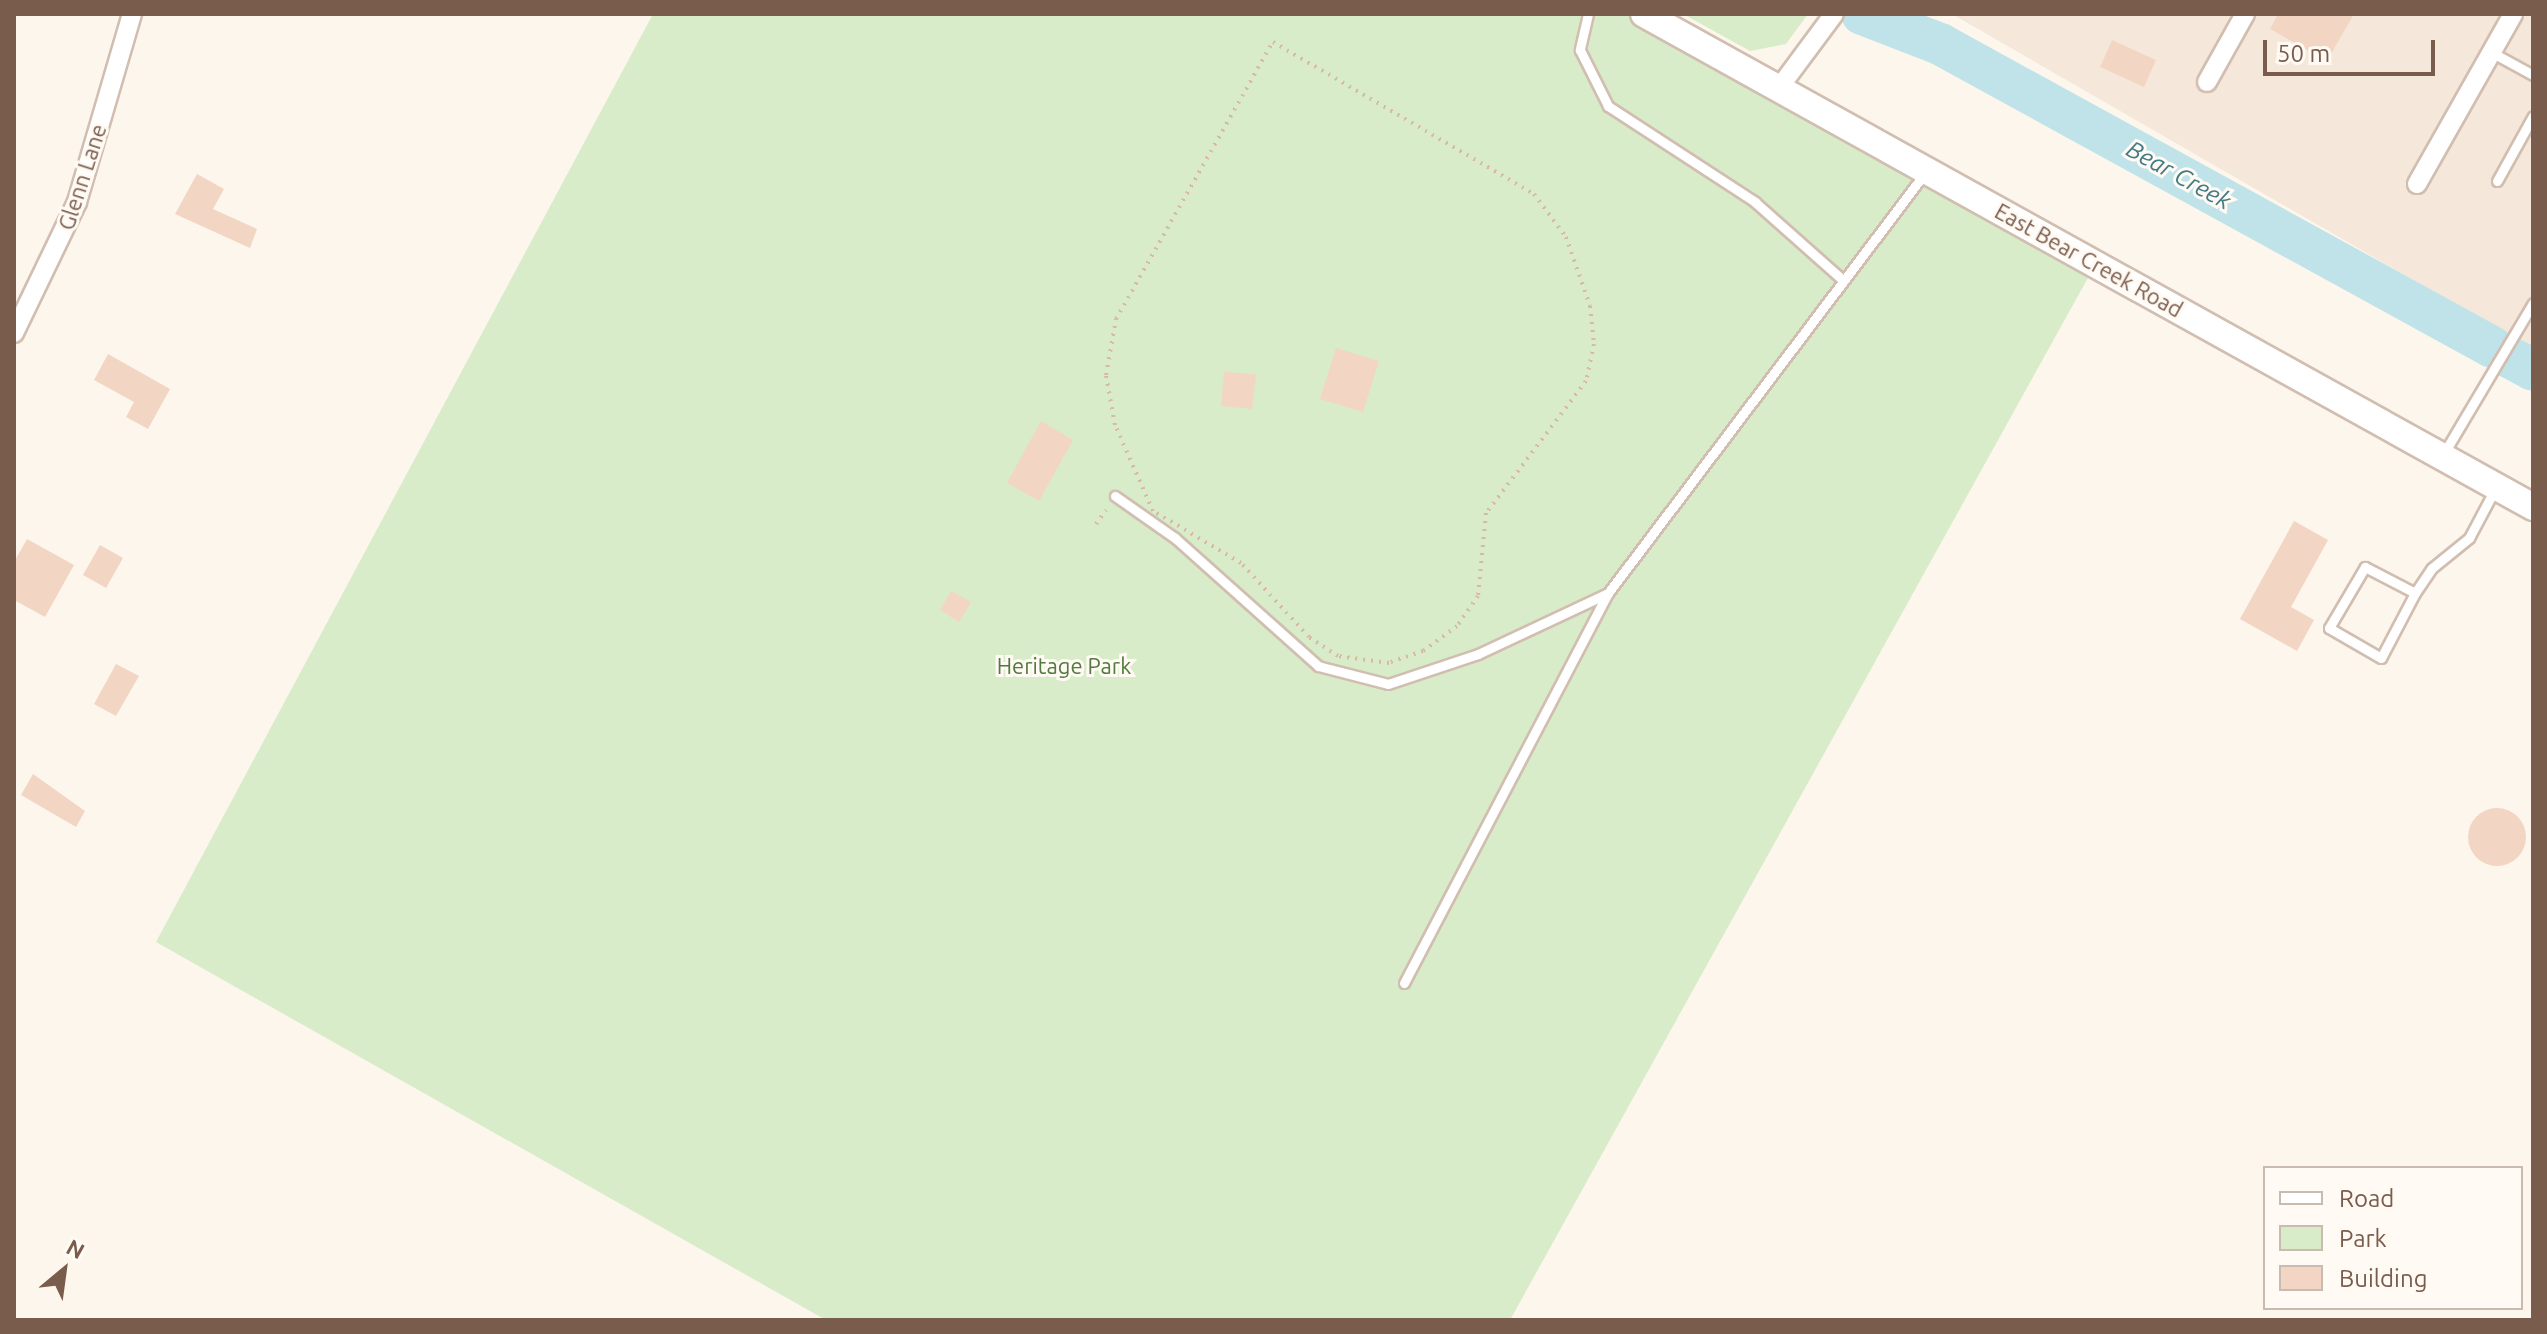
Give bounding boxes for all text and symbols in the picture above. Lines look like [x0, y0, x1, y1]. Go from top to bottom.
scale bar [2267, 24, 2439, 74]
text: 50 m [2277, 40, 2330, 67]
street label: Glenn Lane [52, 121, 112, 233]
water label: Bear Creek [2122, 134, 2236, 216]
street label: East Bear Creek Road [1991, 197, 2187, 323]
park label: Heritage Park [997, 653, 1131, 679]
legend [2263, 1166, 2523, 1310]
text: Road [2339, 1185, 2394, 1212]
text: Park [2339, 1225, 2387, 1252]
north arrow [24, 1230, 104, 1310]
text: N [63, 1234, 89, 1263]
text: Building [2339, 1265, 2427, 1292]

